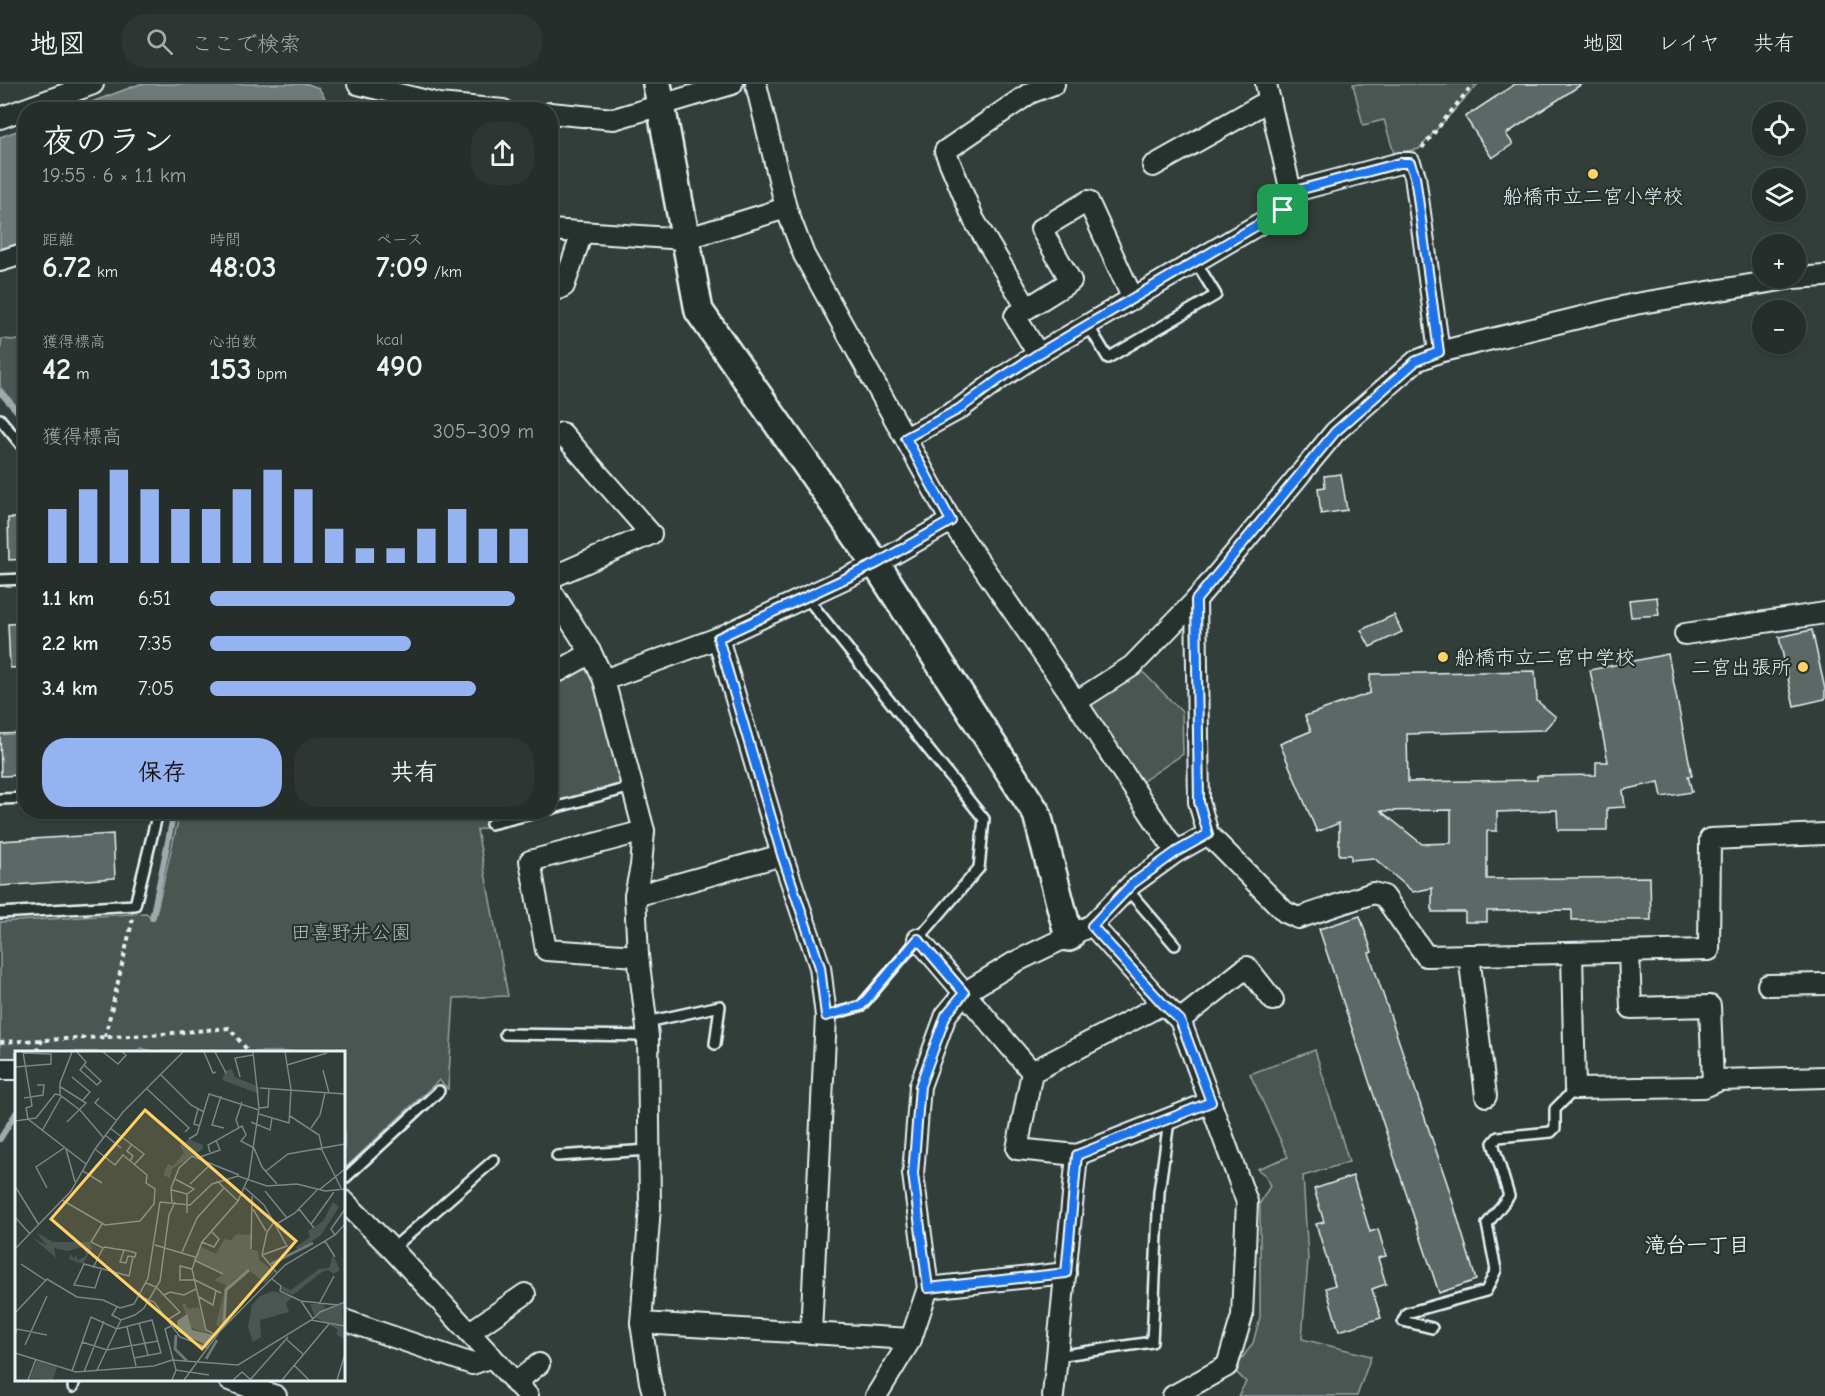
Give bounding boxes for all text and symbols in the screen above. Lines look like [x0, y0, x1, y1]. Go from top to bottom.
search box [122, 14, 542, 68]
icon: search [143, 25, 176, 58]
text: 地図 [30, 28, 86, 60]
text: ここで検索 [191, 31, 301, 57]
text: 地図 [1583, 31, 1625, 55]
text: レイヤ [1658, 31, 1720, 55]
text: 共有 [1753, 31, 1795, 55]
map controls [1752, 102, 1806, 354]
button: locate [1752, 102, 1806, 156]
text: 夜のラン [42, 122, 174, 160]
button: share [471, 122, 534, 185]
text: 19:55 · 6 × 1.1 km [42, 164, 186, 187]
marker: 船橋市立二宮小学校 [1586, 167, 1600, 181]
button: layers [1752, 168, 1806, 222]
pin [1257, 184, 1308, 235]
place label: 船橋市立二宮小学校 [1503, 185, 1683, 208]
icon: arrive [1266, 193, 1299, 226]
text: 距離 [42, 231, 74, 249]
text: 時間 [209, 231, 241, 249]
text: ペース [376, 231, 423, 249]
button: + [1752, 234, 1806, 288]
text: 6.72 [42, 250, 92, 285]
text: 48:03 [209, 250, 277, 285]
text: 7:09 [376, 250, 429, 285]
text: km [92, 263, 118, 281]
text: /km [429, 263, 462, 281]
button: − [1752, 300, 1806, 354]
text: kcal [376, 331, 403, 349]
text: 獲得標高 [42, 333, 106, 351]
text: 心拍数 [209, 333, 257, 351]
text: 490 [376, 349, 423, 384]
text: 42 [42, 352, 71, 387]
text: 153 [209, 352, 252, 387]
text: m [71, 365, 90, 383]
text: bpm [252, 365, 287, 383]
text: 305–309 m [433, 420, 534, 443]
text: 獲得標高 [42, 425, 122, 448]
text: 1.1 km [42, 587, 94, 610]
text: 6:51 [138, 587, 171, 610]
text: 2.2 km [42, 632, 98, 655]
text: 7:35 [138, 632, 172, 655]
place label: 船橋市立二宮中学校 [1455, 646, 1635, 669]
marker: 船橋市立二宮中学校 [1436, 650, 1450, 664]
place label: 二宮出張所 [1691, 656, 1791, 679]
marker: 二宮出張所 [1796, 660, 1810, 674]
text: 3.4 km [42, 677, 98, 700]
text: 7:05 [138, 677, 174, 700]
button: 保存 [42, 738, 282, 807]
button: 共有 [294, 738, 534, 807]
park label: 田喜野井公園 [291, 921, 411, 944]
inset map [15, 1051, 345, 1381]
district label: 滝台一丁目 [1645, 1233, 1750, 1257]

